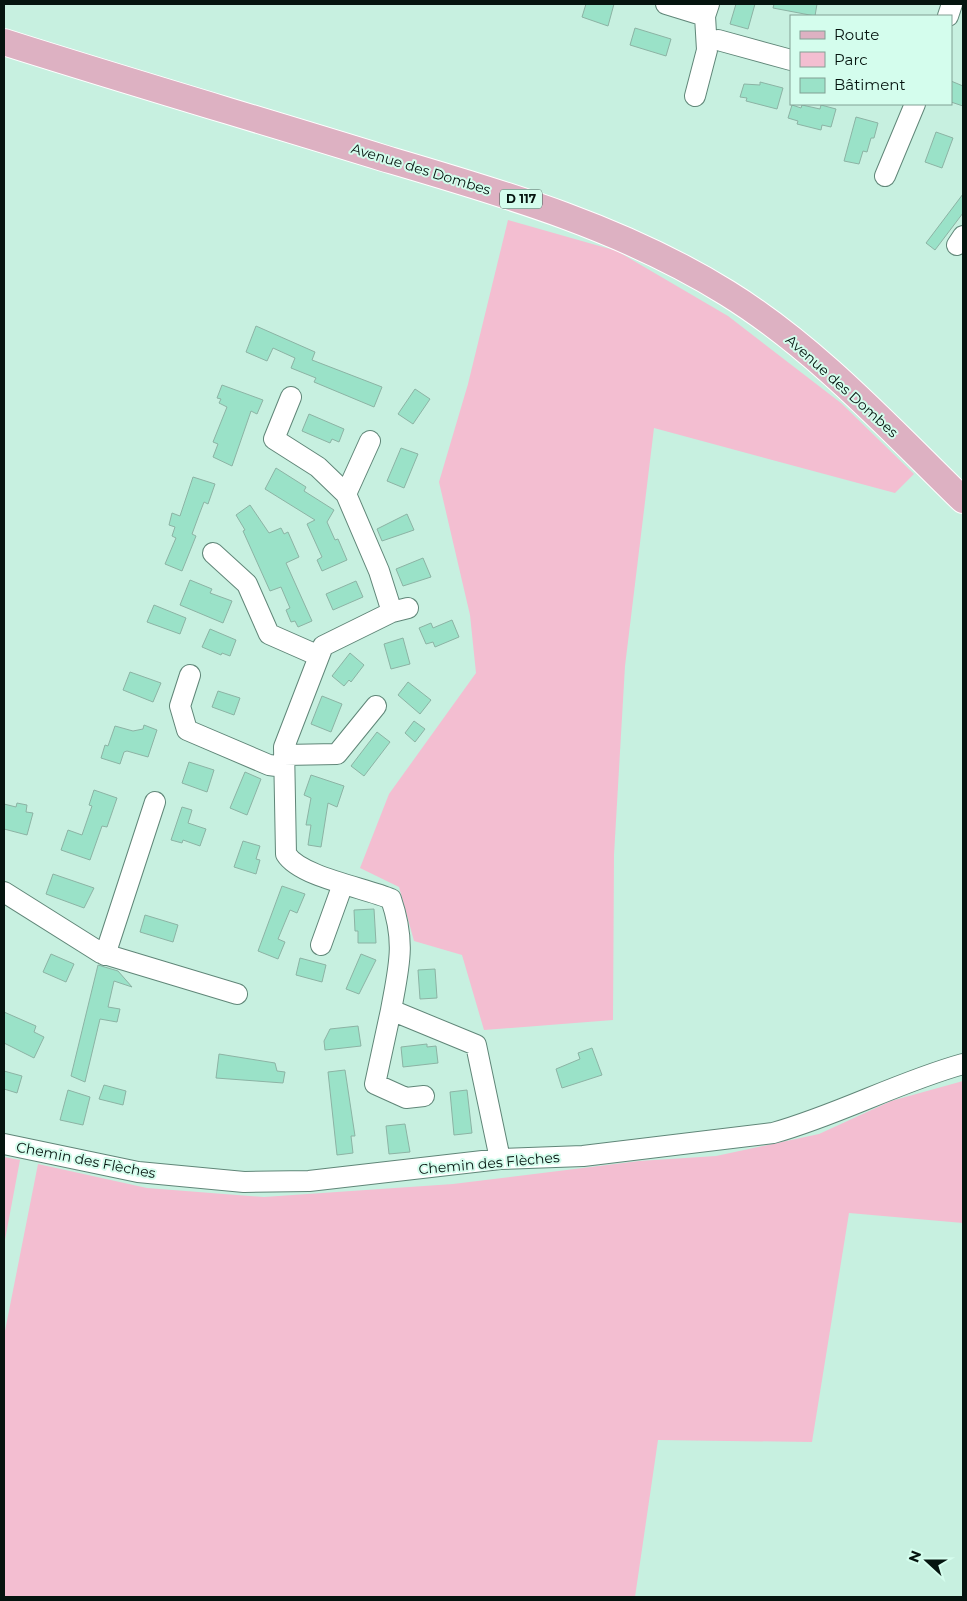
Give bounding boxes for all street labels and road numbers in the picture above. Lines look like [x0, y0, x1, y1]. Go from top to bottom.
street label: Avenue des Dombes [349, 139, 493, 199]
road number: D 117 [500, 190, 542, 208]
street label: Avenue des Dombes [782, 331, 902, 441]
street label: Chemin des Flèches [15, 1138, 157, 1182]
street label: Chemin des Flèches [418, 1148, 561, 1178]

